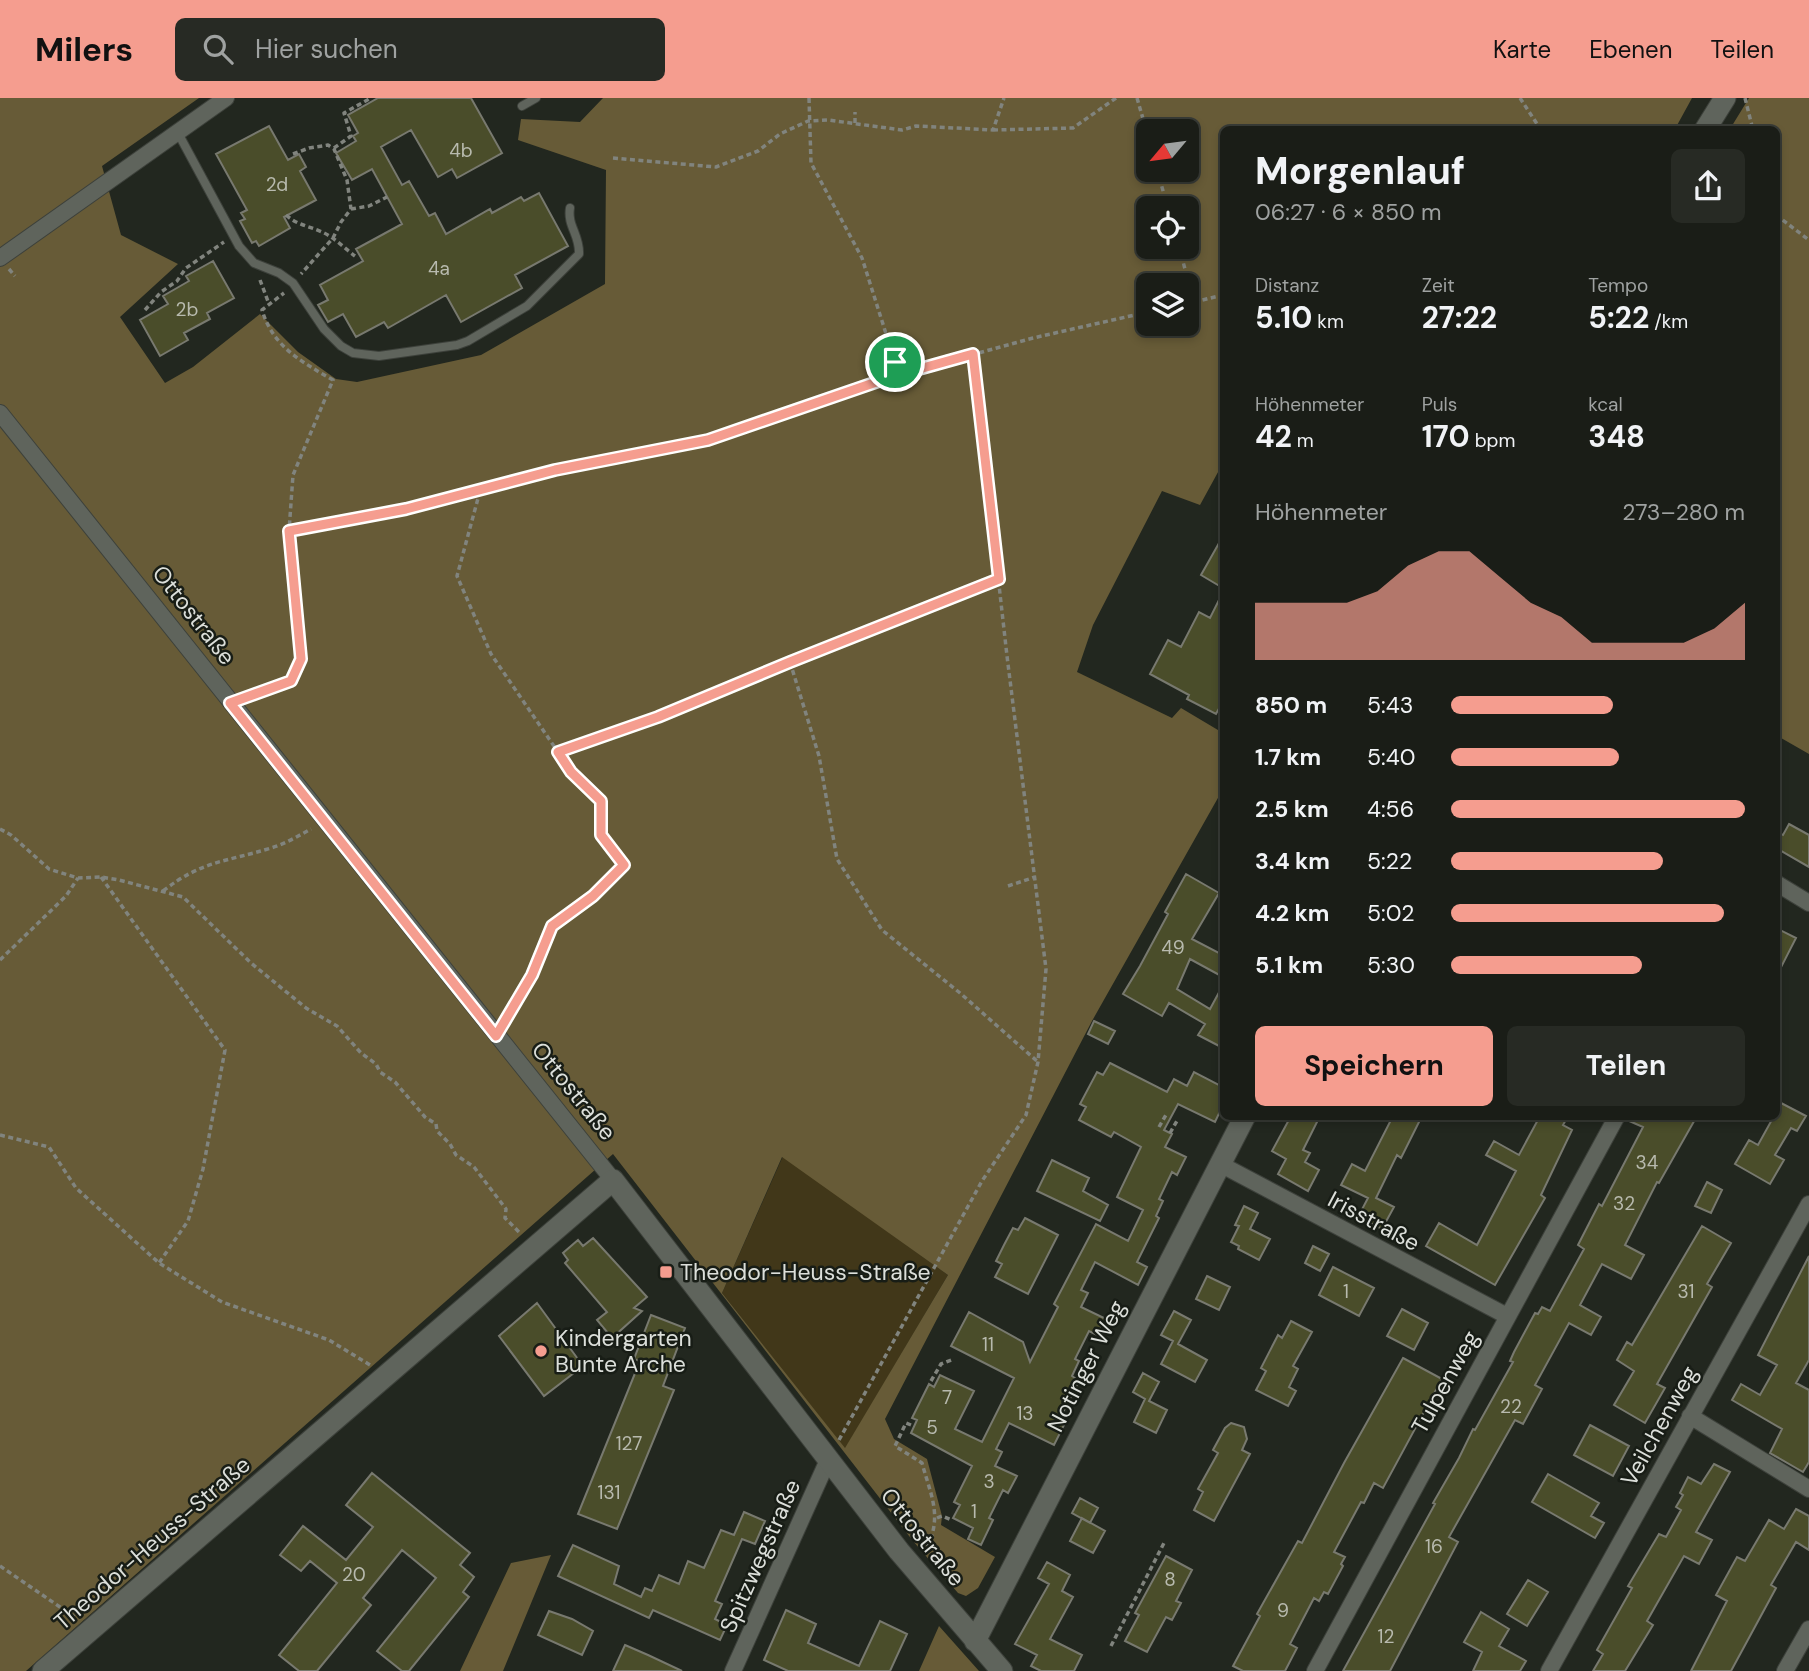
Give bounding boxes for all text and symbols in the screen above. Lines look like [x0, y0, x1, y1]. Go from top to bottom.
search box [175, 18, 665, 81]
text: Milers [35, 28, 133, 71]
icon: search [199, 30, 237, 68]
text: Hier suchen [255, 32, 398, 66]
text: Karte [1493, 34, 1551, 65]
text: Ebenen [1589, 34, 1673, 65]
text: Teilen [1711, 34, 1774, 65]
north arrow [1136, 119, 1199, 182]
map controls [1136, 119, 1199, 336]
house number: 4b [449, 138, 473, 163]
text: Morgenlauf [1255, 146, 1465, 196]
button: share [1671, 149, 1745, 223]
house number: 2d [266, 172, 288, 197]
button: locate [1136, 196, 1199, 259]
text: 06:27 · 6 × 850 m [1255, 197, 1441, 227]
house number: 4a [428, 256, 450, 281]
button: layers [1136, 273, 1199, 336]
text: Distanz [1255, 273, 1319, 298]
text: Zeit [1422, 273, 1455, 298]
text: Tempo [1588, 273, 1648, 298]
house number: 2b [176, 297, 198, 322]
text: 5.10 [1255, 298, 1312, 337]
text: 27:22 [1422, 298, 1497, 337]
text: 5:22 [1588, 298, 1649, 337]
text: km [1312, 309, 1344, 334]
text: /km [1649, 309, 1688, 334]
pin [865, 332, 925, 392]
icon: arrive [876, 343, 914, 381]
text: Höhenmeter [1255, 392, 1364, 417]
text: Puls [1422, 392, 1457, 417]
text: kcal [1588, 392, 1623, 417]
text: 42 [1255, 417, 1292, 456]
text: 170 [1422, 417, 1470, 456]
text: 348 [1588, 417, 1645, 456]
text: m [1292, 428, 1314, 453]
text: bpm [1470, 428, 1515, 453]
text: Höhenmeter [1255, 497, 1387, 527]
text: 273–280 m [1622, 497, 1745, 527]
street label: Ottostraße [146, 559, 242, 671]
text: 850 m [1255, 690, 1327, 720]
text: 5:43 [1367, 690, 1413, 720]
text: 1.7 km [1255, 742, 1321, 772]
text: 5:40 [1367, 742, 1415, 772]
text: 2.5 km [1255, 794, 1329, 824]
text: 4:56 [1367, 794, 1414, 824]
text: 3.4 km [1255, 846, 1330, 876]
text: 5:22 [1367, 846, 1412, 876]
text: 4.2 km [1255, 898, 1329, 928]
text: 5:02 [1367, 898, 1414, 928]
house number: 49 [1161, 935, 1185, 960]
text: 5.1 km [1255, 950, 1323, 980]
text: 5:30 [1367, 950, 1415, 980]
button: Speichern [1255, 1026, 1493, 1106]
button: Teilen [1507, 1026, 1745, 1106]
street label: Ottostraße [525, 1036, 623, 1146]
house number: 34 [1636, 1150, 1658, 1175]
street label: Irisstraße [1323, 1184, 1425, 1258]
house number: 32 [1613, 1191, 1635, 1216]
place label: Theodor-Heuss-Straße [680, 1257, 931, 1287]
marker: Theodor-Heuss-Straße [658, 1264, 674, 1280]
house number: 1 [1343, 1279, 1349, 1304]
house number: 31 [1678, 1279, 1694, 1304]
street label: Notinger Weg [1040, 1295, 1132, 1437]
place label: Kindergarten Bunte Arche [555, 1323, 692, 1379]
street label: Tulpenweg [1404, 1325, 1486, 1439]
house number: 11 [982, 1332, 994, 1357]
marker: Kindergarten Bunte Arche [533, 1343, 549, 1359]
street label: Veilchenweg [1614, 1360, 1704, 1492]
house number: 7 [942, 1385, 952, 1410]
house number: 22 [1500, 1394, 1522, 1419]
house number: 13 [1016, 1401, 1034, 1426]
house number: 5 [926, 1415, 938, 1440]
house number: 127 [616, 1431, 642, 1456]
street label: Theodor-Heuss-Straße [48, 1449, 256, 1637]
house number: 3 [983, 1469, 995, 1494]
street label: Spitzwegstraße [713, 1475, 807, 1637]
house number: 131 [598, 1480, 620, 1505]
street label: Ottostraße [874, 1482, 972, 1592]
house number: 1 [971, 1499, 977, 1524]
house number: 16 [1425, 1534, 1443, 1559]
house number: 20 [342, 1562, 366, 1587]
house number: 8 [1164, 1567, 1176, 1592]
house number: 9 [1277, 1598, 1289, 1623]
house number: 12 [1378, 1624, 1394, 1649]

